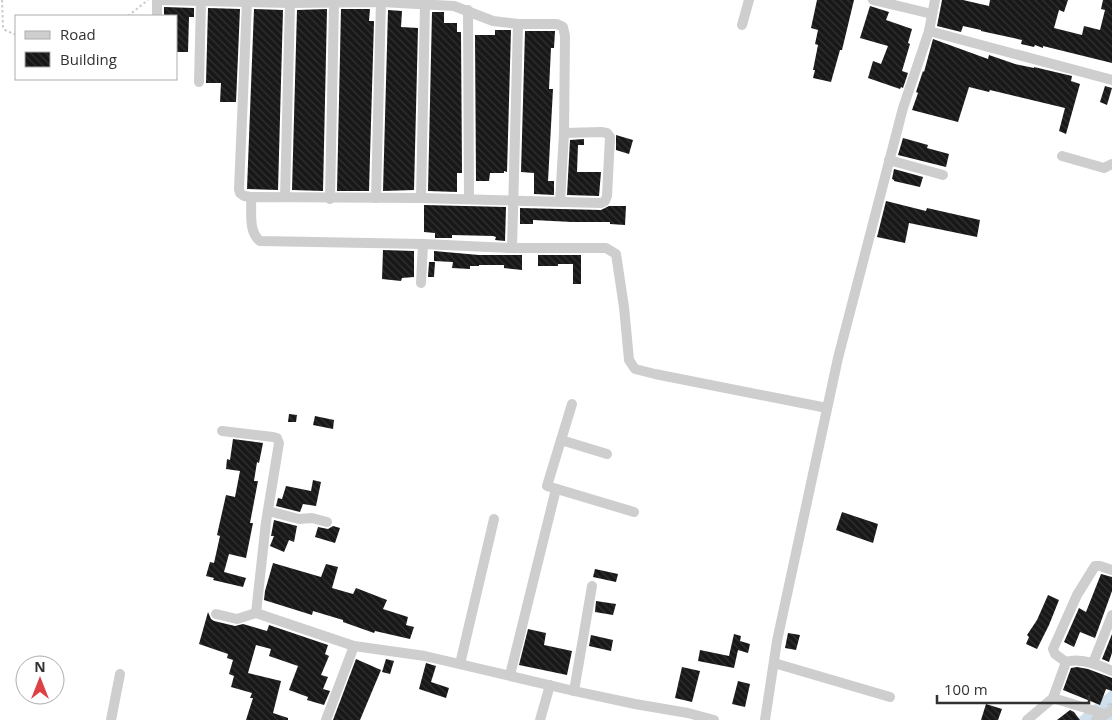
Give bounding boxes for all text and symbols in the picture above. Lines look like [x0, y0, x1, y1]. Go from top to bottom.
legend [15, 15, 178, 80]
text: Road [60, 24, 96, 44]
text: Building [60, 49, 117, 69]
north arrow [15, 655, 65, 705]
text: N [34, 657, 46, 676]
scale bar [937, 672, 1090, 704]
text: 100 m [944, 679, 988, 699]

